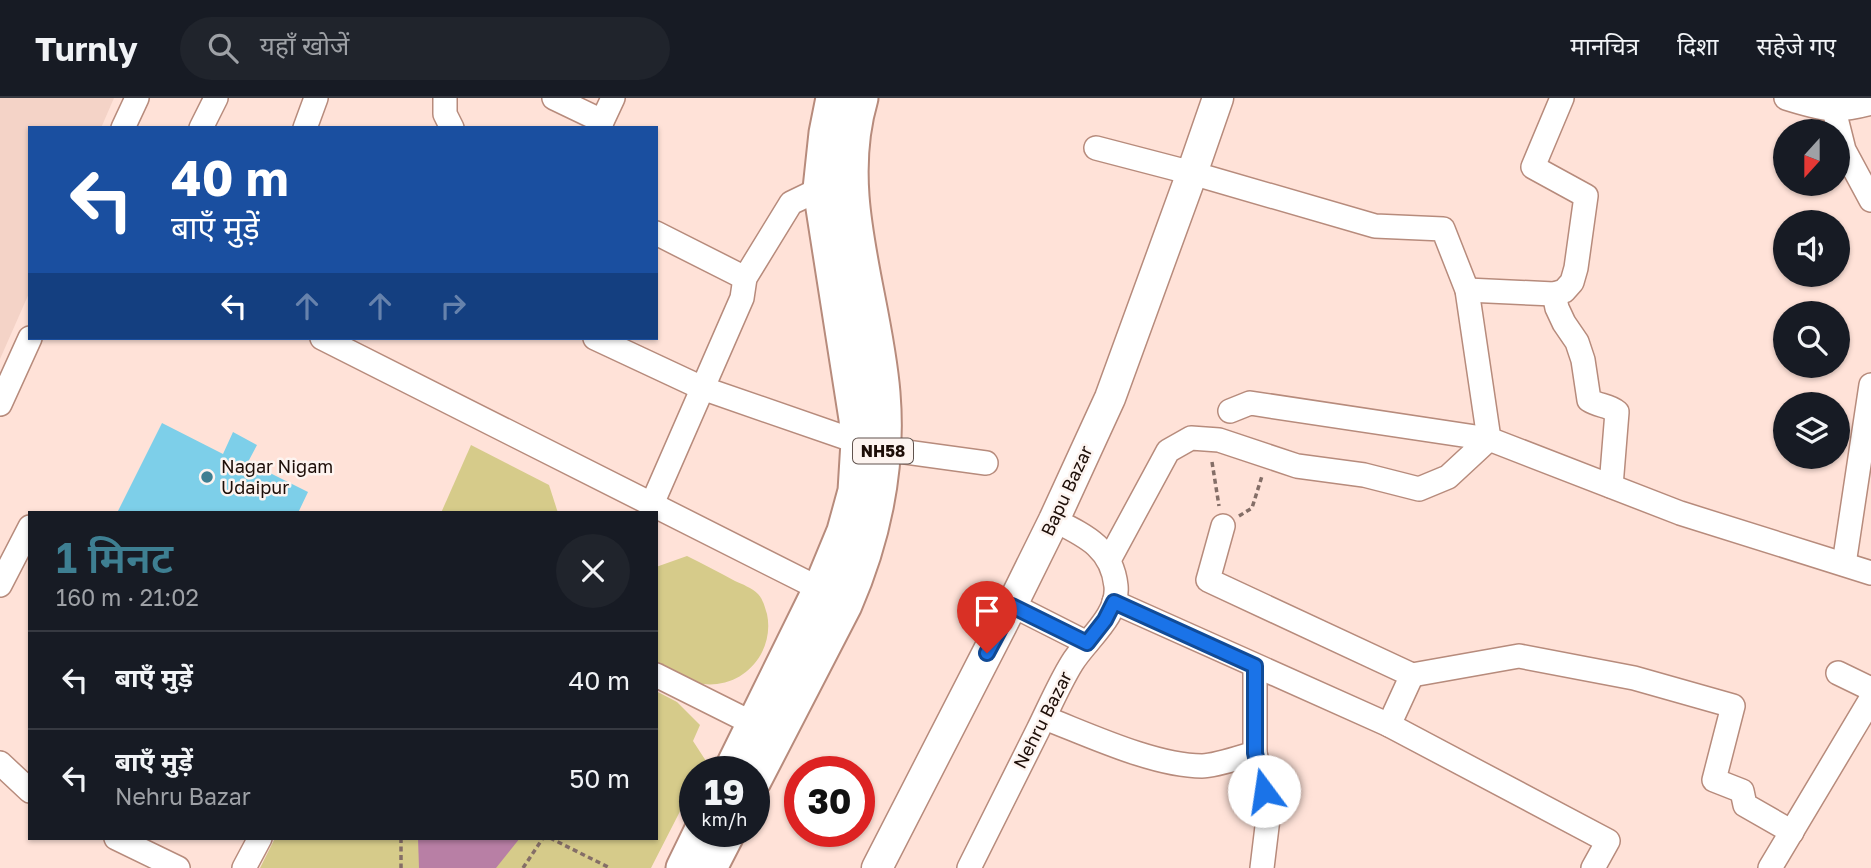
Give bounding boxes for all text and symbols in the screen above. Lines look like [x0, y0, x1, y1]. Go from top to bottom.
search box [180, 17, 670, 80]
text: Turnly [35, 29, 138, 68]
icon: search [204, 29, 242, 67]
text: यहाँ खोजें [260, 30, 349, 61]
text: मानचित्र [1570, 31, 1639, 60]
text: दिशा [1677, 31, 1718, 60]
text: सहेजे गए [1756, 31, 1836, 60]
north arrow [1773, 119, 1850, 196]
map controls [1773, 119, 1850, 469]
text: 40 m [171, 148, 289, 207]
icon: left [56, 154, 147, 245]
text: बाएँ मुड़ें [171, 208, 260, 246]
button: sound [1773, 210, 1850, 287]
icon: left [215, 287, 253, 325]
icon: ahead [288, 287, 326, 325]
icon: ahead [361, 287, 399, 325]
icon: right [434, 287, 472, 325]
button: search [1773, 301, 1850, 378]
button: layers [1773, 392, 1850, 469]
road number: NH58 [853, 438, 913, 464]
street label: Bapu Bazar [1036, 442, 1097, 539]
place label: Nagar Nigam Udaipur [221, 455, 333, 498]
marker: Nagar Nigam Udaipur [199, 469, 215, 485]
text: 1 मिनट [56, 532, 173, 582]
button: close [556, 534, 630, 608]
pin [957, 581, 1017, 653]
text: 160 m · 21:02 [56, 583, 199, 611]
icon: arrive [968, 592, 1006, 630]
icon: left [56, 661, 94, 699]
text: बाएँ मुड़ें [115, 662, 193, 693]
text: 40 m [569, 665, 630, 696]
street label: Nehru Bazar [1008, 667, 1076, 772]
text: बाएँ मुड़ें [115, 746, 193, 777]
position arrow [1227, 754, 1301, 828]
speed limit sign: 30 [784, 756, 875, 847]
icon: left [56, 759, 94, 797]
text: 50 m [569, 763, 630, 794]
text: 19 [704, 771, 745, 813]
text: Nehru Bazar [115, 782, 251, 810]
text: km/h [702, 808, 747, 830]

